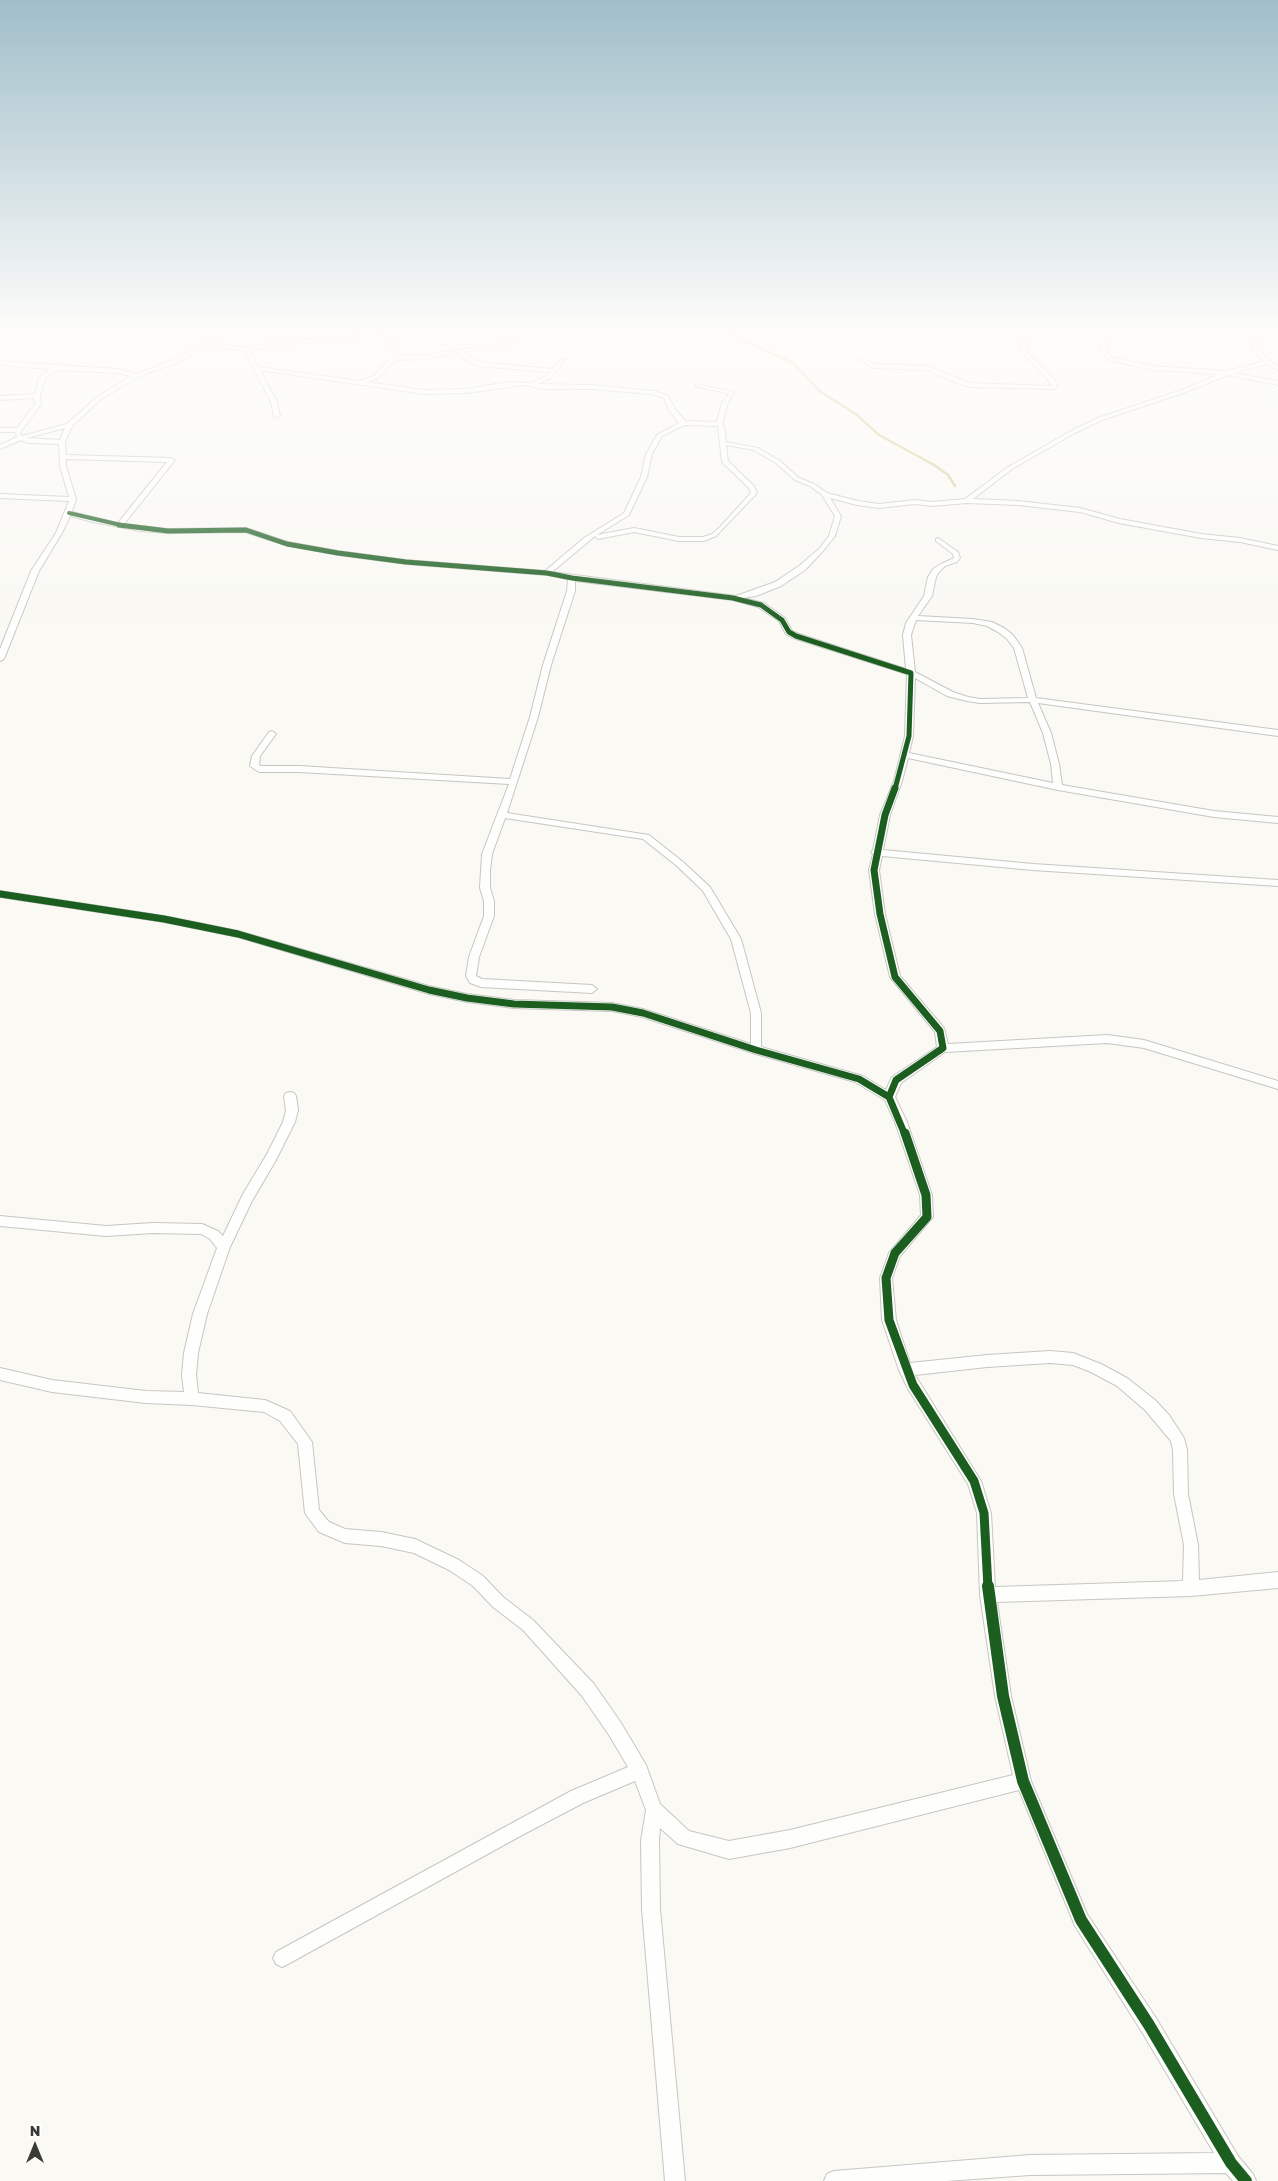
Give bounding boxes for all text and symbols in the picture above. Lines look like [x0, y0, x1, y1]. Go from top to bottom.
north arrow [10, 2121, 60, 2171]
text: N [30, 2122, 40, 2139]

